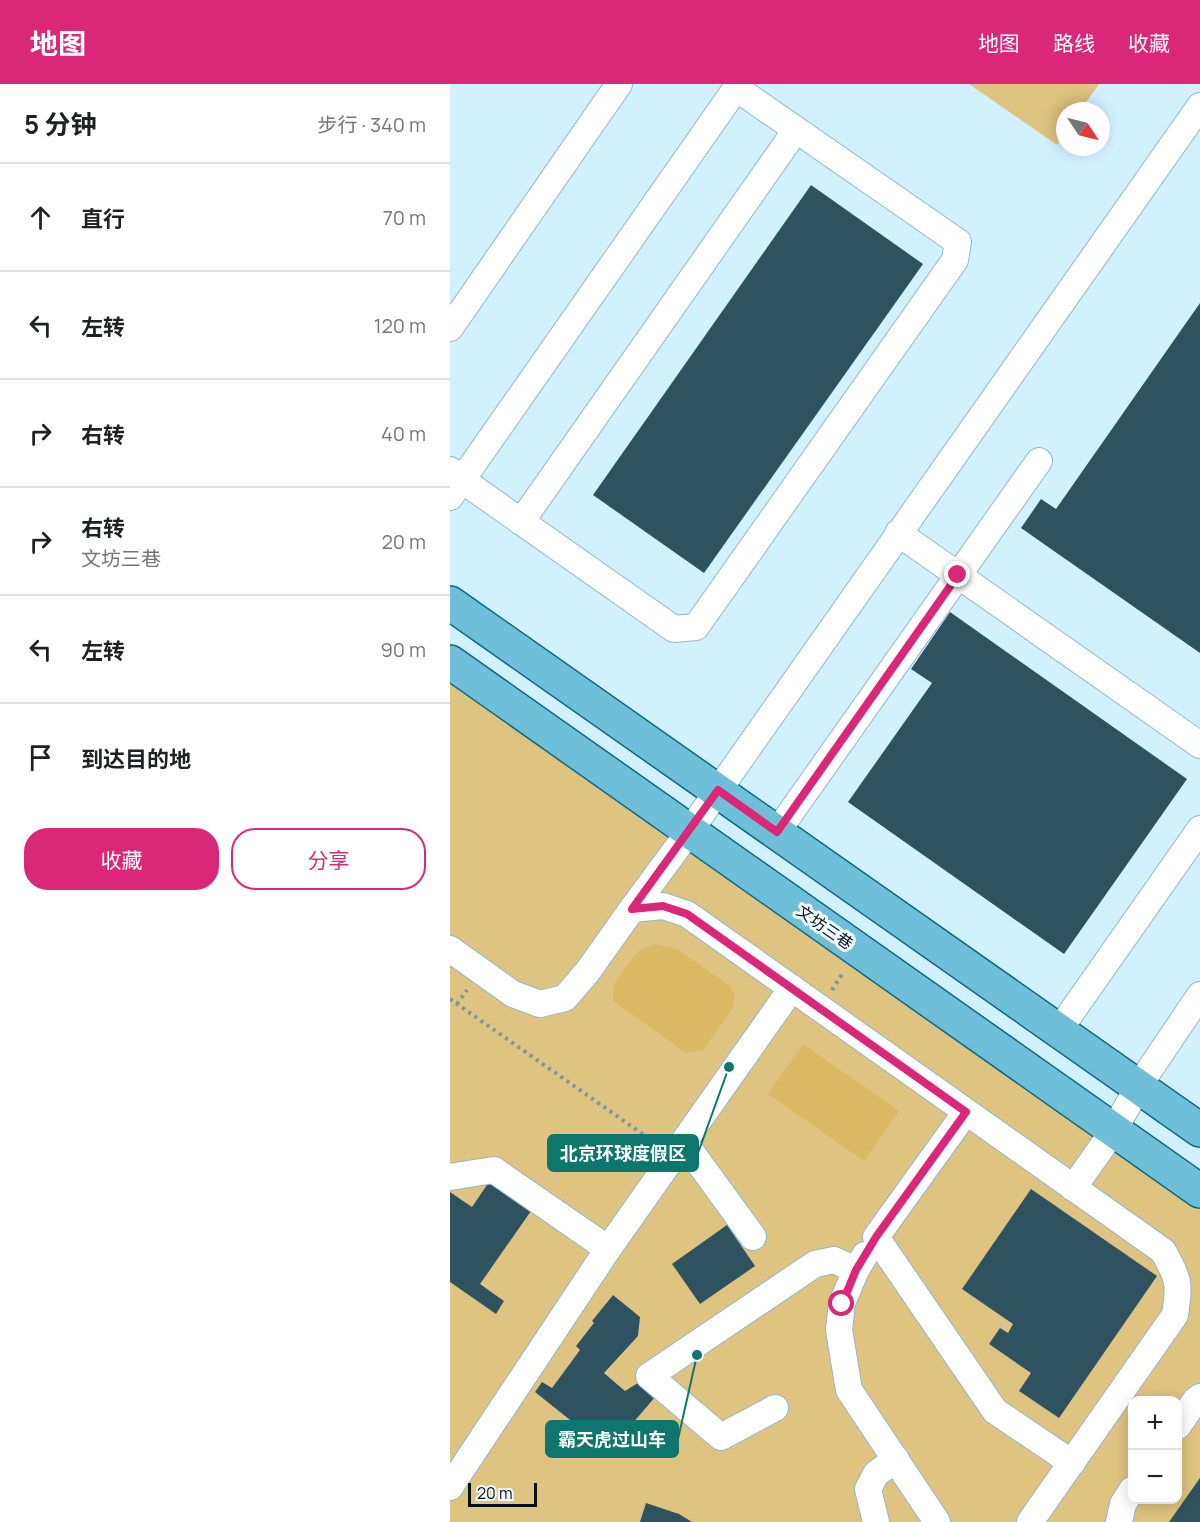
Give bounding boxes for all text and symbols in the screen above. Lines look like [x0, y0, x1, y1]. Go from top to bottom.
text: 地图 [30, 24, 86, 62]
text: 地图 [978, 29, 1020, 57]
text: 路线 [1053, 29, 1095, 57]
text: 收藏 [1128, 29, 1170, 57]
north arrow [1056, 102, 1110, 156]
text: 5 分钟 [24, 106, 96, 142]
text: 步行 · 340 m [317, 111, 426, 138]
icon: ahead [24, 201, 57, 234]
text: 直行 [81, 204, 125, 234]
text: 70 m [383, 204, 426, 231]
icon: left [24, 309, 57, 342]
text: 左转 [81, 312, 125, 342]
text: 120 m [374, 312, 426, 339]
icon: right [24, 417, 57, 450]
text: 右转 [81, 420, 125, 450]
text: 40 m [381, 420, 426, 447]
text: 右转 [81, 513, 125, 543]
icon: right [24, 525, 57, 558]
text: 20 m [381, 528, 426, 555]
text: 文坊三巷 [81, 545, 161, 572]
route end [944, 561, 970, 587]
icon: left [24, 633, 57, 666]
text: 左转 [81, 636, 125, 666]
text: 90 m [380, 636, 426, 663]
icon: arrive [24, 741, 57, 774]
text: 到达目的地 [81, 744, 191, 774]
button: 收藏 [24, 828, 219, 890]
button: 分享 [231, 828, 426, 890]
street label: 文坊三巷 [792, 900, 858, 954]
callout: 北京环球度假区 [548, 1135, 698, 1171]
text: 北京环球度假区 [560, 1141, 686, 1165]
route start [828, 1290, 854, 1316]
map controls [1128, 1396, 1182, 1504]
button: + [1128, 1396, 1182, 1450]
callout: 霸天虎过山车 [546, 1421, 678, 1457]
text: 霸天虎过山车 [558, 1427, 666, 1451]
button: − [1128, 1450, 1182, 1504]
scale bar [468, 1480, 537, 1508]
text: 20 m [477, 1482, 513, 1504]

